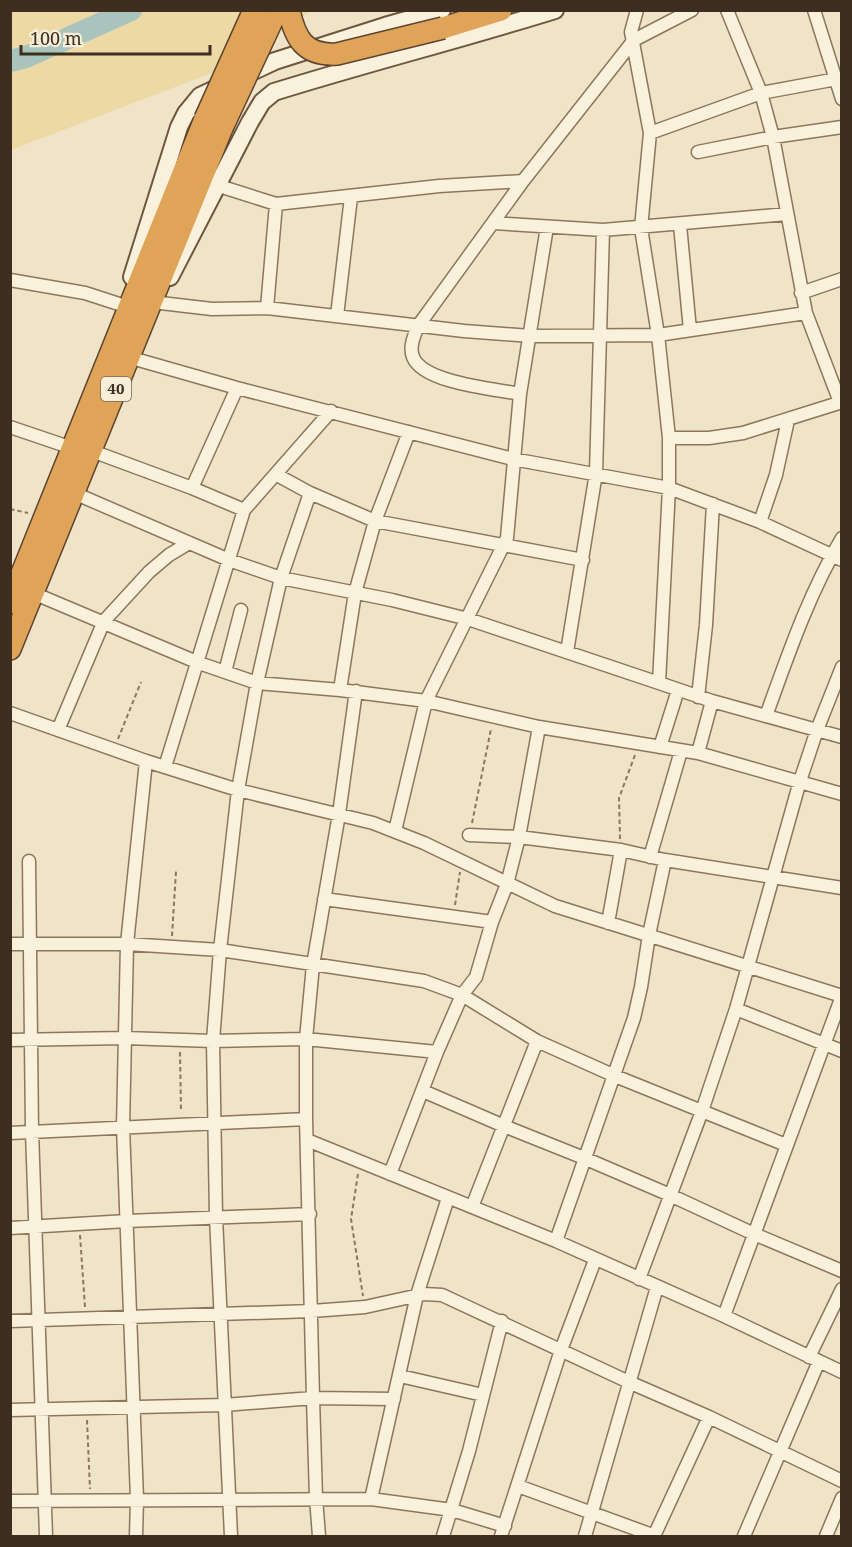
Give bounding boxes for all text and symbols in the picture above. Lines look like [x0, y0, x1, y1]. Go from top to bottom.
scale bar [21, 18, 210, 56]
text: 100 m [30, 26, 82, 50]
road number: 40 [101, 377, 131, 401]

